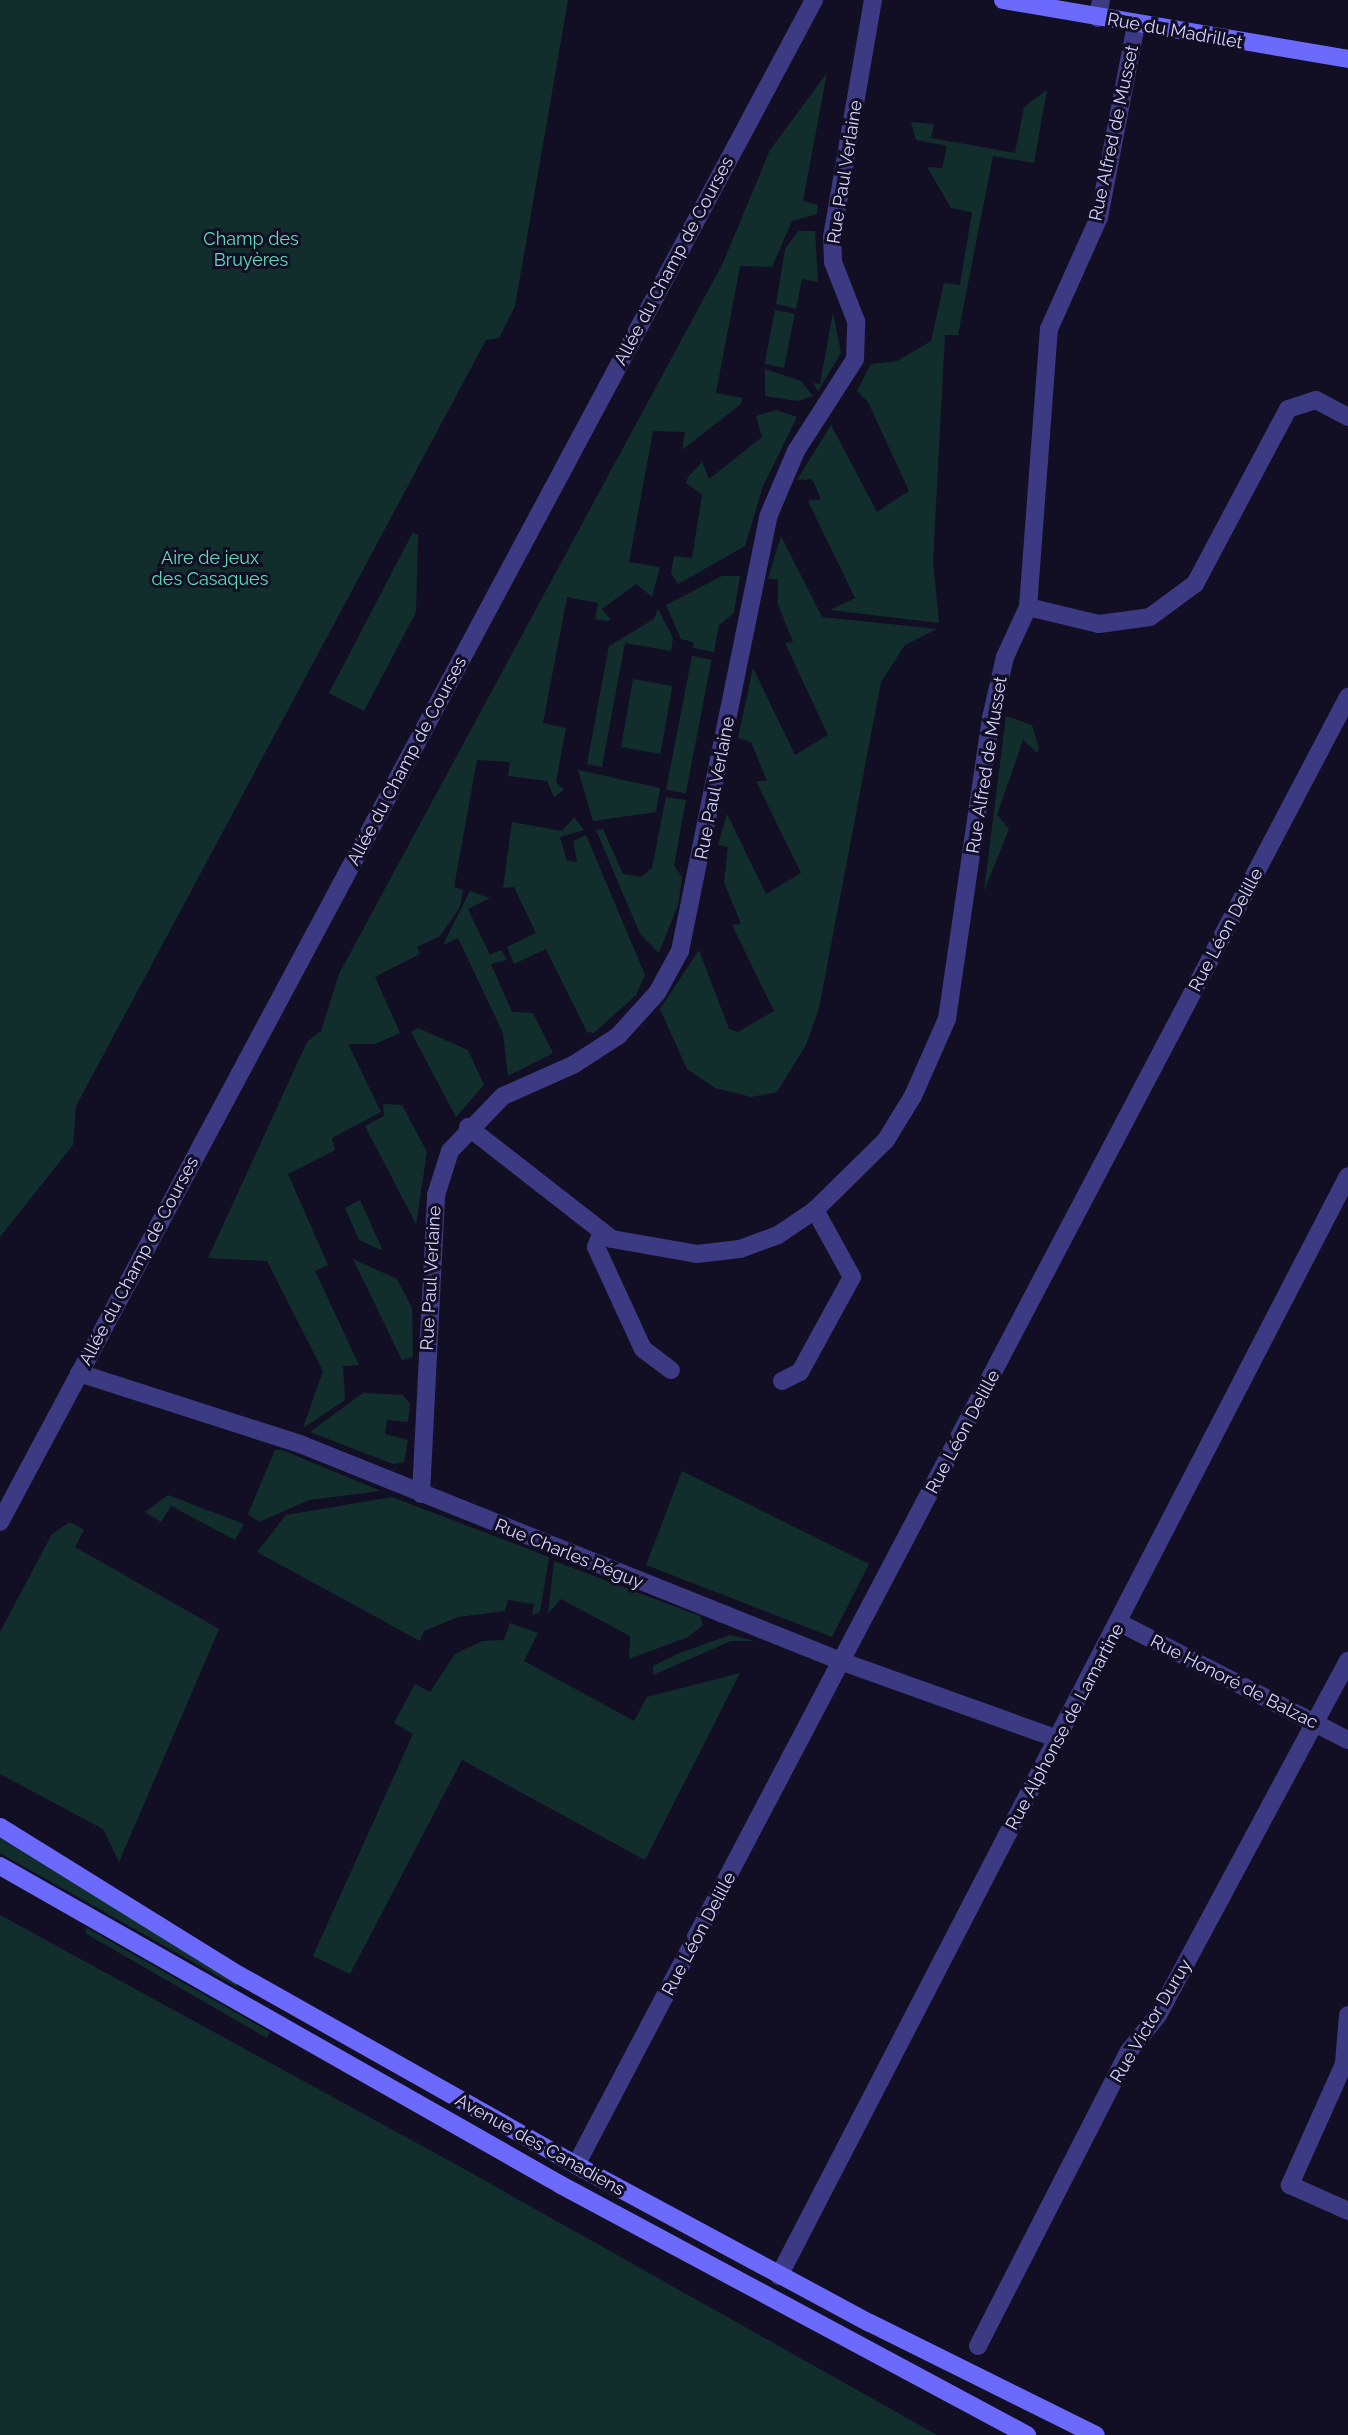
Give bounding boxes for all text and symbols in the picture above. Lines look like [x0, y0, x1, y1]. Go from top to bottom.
street label: Rue du Madrillet [1106, 8, 1244, 54]
street label: Rue Alfred de Musset [1085, 43, 1143, 223]
street label: Rue Paul Verlaine [823, 98, 867, 246]
street label: Allée du Champ de Courses [610, 153, 738, 369]
park label: Champ des Bruyères [203, 229, 299, 272]
park label: Aire de jeux des Casaques [152, 548, 268, 590]
street label: Allée du Champ de Courses [343, 653, 471, 869]
street label: Rue Alfred de Musset [962, 675, 1012, 855]
street label: Rue Paul Verlaine [690, 714, 740, 862]
street label: Rue Léon Delille [1184, 865, 1268, 995]
street label: Allée du Champ de Courses [75, 1153, 203, 1369]
street label: Rue Paul Verlaine [416, 1204, 446, 1352]
street label: Rue Léon Delille [921, 1367, 1005, 1497]
street label: Rue Charles Péguy [492, 1514, 646, 1594]
street label: Rue Alphonse de Lamartine [1001, 1620, 1129, 1834]
street label: Rue Honoré de Balzac [1147, 1630, 1321, 1734]
street label: Rue Léon Delille [657, 1869, 741, 1999]
street label: Rue Victor Duruy [1105, 1955, 1197, 2087]
street label: Avenue des Canadiens [452, 2089, 628, 2201]

